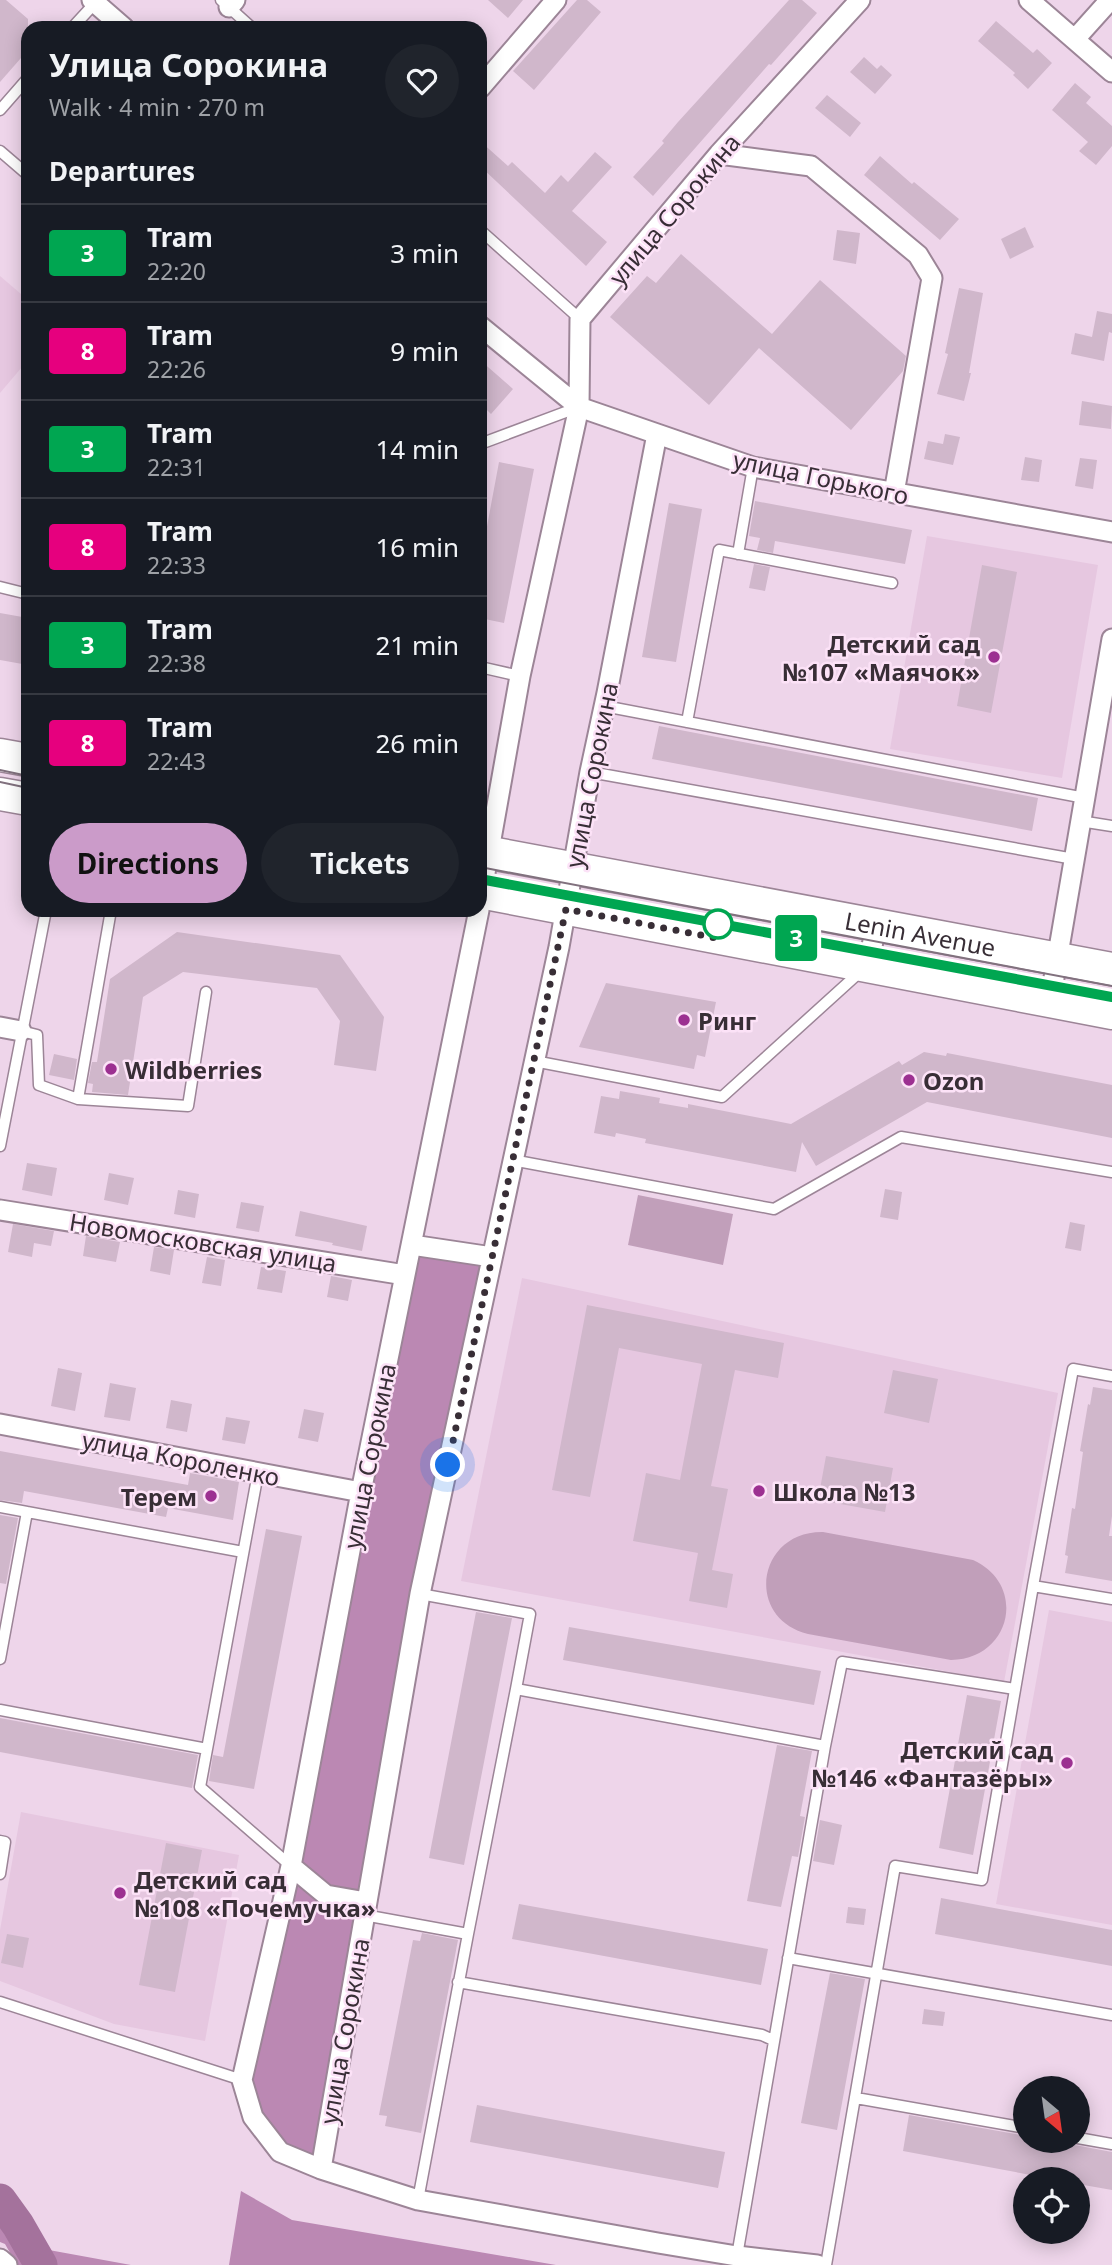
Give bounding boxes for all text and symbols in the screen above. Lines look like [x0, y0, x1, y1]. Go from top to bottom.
text: Улица Сорокина [49, 42, 328, 87]
button: heart [385, 44, 459, 118]
text: Walk · 4 min · 270 m [49, 91, 265, 123]
street label: улица Сорокина [601, 126, 747, 292]
text: Departures [49, 153, 195, 189]
text: Tram [147, 219, 213, 255]
text: 3 min [390, 235, 459, 271]
text: 3 [81, 236, 94, 269]
text: 22:20 [147, 255, 206, 287]
text: Tram [147, 317, 213, 353]
text: 9 min [390, 333, 459, 369]
text: 8 [81, 334, 94, 367]
text: 22:26 [147, 353, 206, 385]
text: Tram [147, 415, 213, 451]
text: 14 min [375, 431, 459, 467]
text: 3 [81, 432, 94, 465]
street label: улица Горького [730, 442, 912, 512]
text: 22:31 [147, 451, 206, 483]
text: Tram [147, 513, 213, 549]
text: 16 min [375, 529, 459, 565]
text: 8 [81, 530, 94, 563]
text: 22:33 [147, 549, 206, 581]
text: Tram [147, 611, 213, 647]
text: 21 min [375, 627, 459, 663]
place label: Детский сад №107 «Маячок» [782, 627, 981, 688]
text: 3 [81, 628, 94, 661]
text: 22:38 [147, 647, 206, 679]
marker: Детский сад №107 «Маячок» [986, 649, 1002, 665]
street label: улица Сорокина [557, 679, 625, 871]
text: Tram [147, 709, 213, 745]
text: 26 min [375, 725, 459, 761]
text: 8 [81, 726, 94, 759]
text: 22:43 [147, 745, 206, 777]
button: Directions [49, 823, 247, 903]
button: Tickets [261, 823, 459, 903]
street label: Lenin Avenue [842, 903, 998, 963]
unlabelled marker [703, 909, 733, 939]
line badge: 3 [773, 915, 819, 961]
text: 3 [789, 921, 803, 954]
place label: Ринг [698, 1004, 756, 1037]
marker: Ринг [676, 1012, 692, 1028]
place label: Wildberries [125, 1053, 262, 1086]
marker: Wildberries [103, 1061, 119, 1077]
place label: Ozon [923, 1064, 984, 1097]
marker: Ozon [901, 1072, 917, 1088]
street label: Новомосковская улица [67, 1205, 339, 1279]
street label: улица Сорокина [335, 1360, 403, 1552]
street label: улица Короленко [79, 1423, 283, 1493]
your location [430, 1447, 465, 1482]
place label: Школа №13 [773, 1475, 915, 1508]
place label: Терем [121, 1480, 197, 1513]
marker: Школа №13 [751, 1483, 767, 1499]
marker: Терем [203, 1488, 219, 1504]
place label: Детский сад №146 «Фантазёры» [811, 1733, 1054, 1794]
marker: Детский сад №146 «Фантазёры» [1059, 1755, 1075, 1771]
place label: Детский сад №108 «Почемучка» [134, 1863, 376, 1924]
marker: Детский сад №108 «Почемучка» [112, 1885, 128, 1901]
street label: улица Сорокина [311, 1935, 377, 2127]
north arrow [1013, 2076, 1090, 2152]
map controls [1013, 2076, 1090, 2244]
button: locate [1013, 2167, 1090, 2244]

